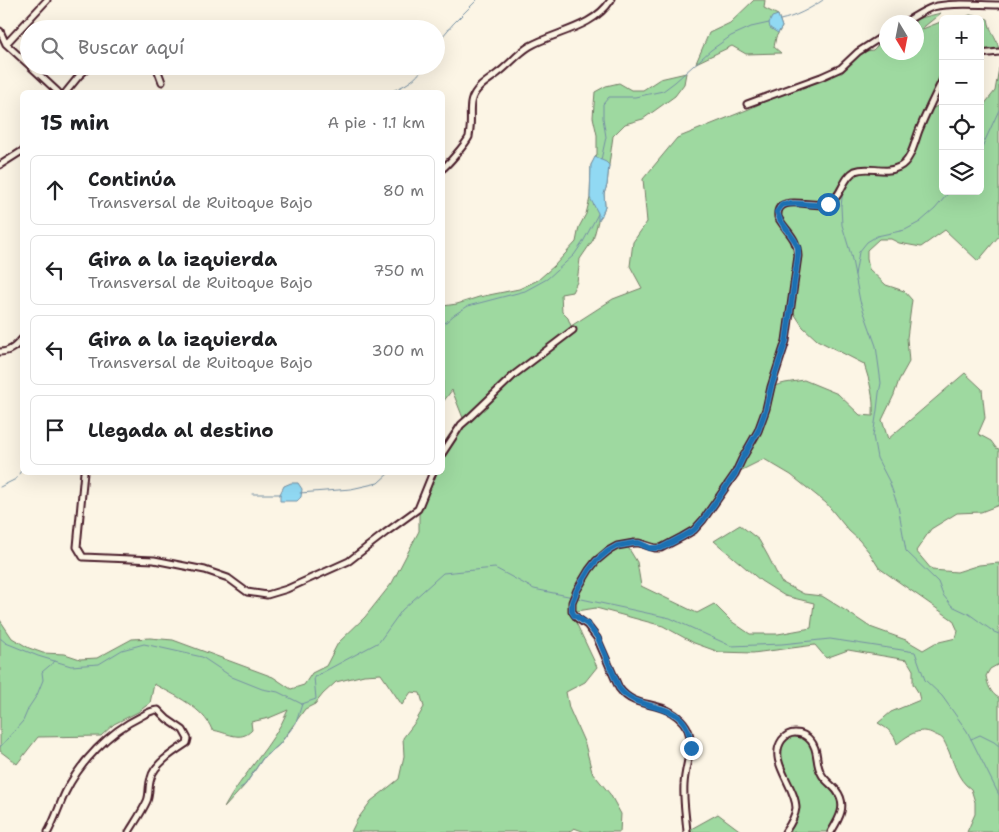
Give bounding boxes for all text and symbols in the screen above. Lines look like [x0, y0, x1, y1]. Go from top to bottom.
north arrow [879, 15, 924, 60]
map controls [939, 15, 984, 195]
button: + [939, 15, 984, 60]
search box [20, 20, 445, 75]
icon: search [38, 34, 66, 62]
text: Buscar aquí [78, 35, 184, 60]
button: − [939, 60, 984, 105]
button: locate [939, 105, 984, 150]
text: 15 min [40, 109, 109, 137]
text: A pie · 1.1 km [327, 112, 425, 133]
button: layers [939, 150, 984, 195]
text: Continúa [88, 167, 176, 192]
icon: ahead [41, 176, 69, 204]
text: 80 m [383, 180, 424, 201]
text: Transversal de Ruitoque Bajo [88, 192, 313, 213]
route start [817, 193, 840, 216]
text: Gira a la izquierda [88, 247, 277, 272]
icon: left [41, 256, 69, 284]
text: 750 m [373, 260, 424, 281]
text: Transversal de Ruitoque Bajo [88, 272, 313, 293]
text: Gira a la izquierda [88, 327, 277, 352]
icon: left [41, 336, 69, 364]
text: 300 m [372, 340, 424, 361]
text: Transversal de Ruitoque Bajo [88, 352, 313, 373]
icon: arrive [41, 416, 69, 444]
text: Llegada al destino [88, 418, 274, 443]
route end [680, 737, 703, 760]

